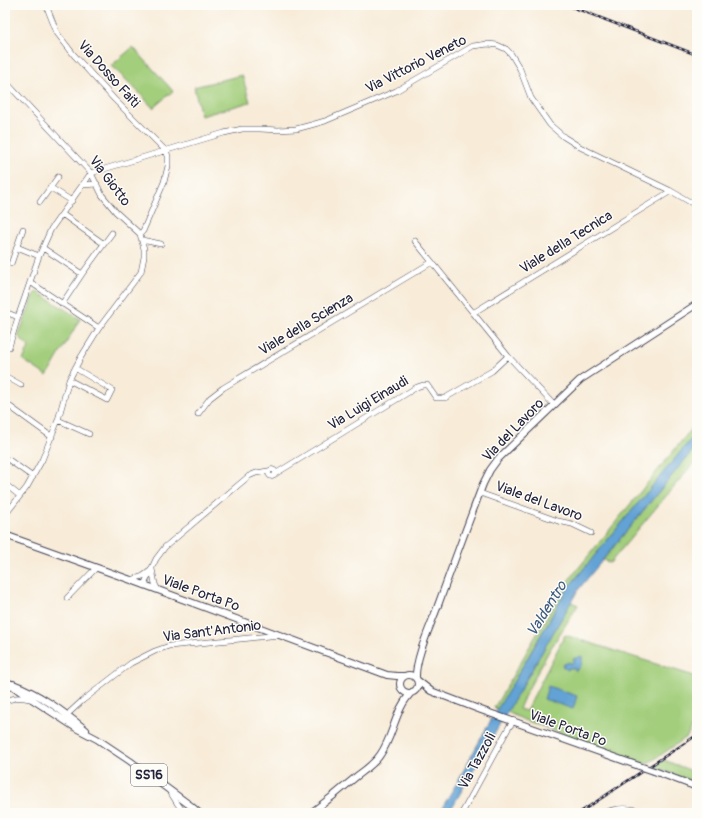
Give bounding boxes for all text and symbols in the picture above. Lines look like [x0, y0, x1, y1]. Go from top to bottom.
street label: Via Vittorio Veneto [363, 31, 470, 97]
street label: Via Dosso Faiti [74, 37, 144, 111]
street label: Via Giotto [86, 153, 135, 210]
street label: Viale della Tecnica [517, 207, 615, 277]
street label: Viale della Scienza [256, 289, 356, 359]
street label: Via Luigi Einaudi [325, 372, 412, 434]
street label: Via del Lavoro [479, 395, 548, 465]
street label: Viale del Lavoro [493, 477, 585, 525]
street label: Viale Porta Po [160, 571, 243, 615]
water label: Valdentro [523, 577, 572, 640]
street label: Via Sant'Antonio [162, 616, 262, 645]
street label: Viale Porta Po [527, 706, 610, 750]
street label: Via Tazzoli [455, 729, 500, 792]
road number: SS16 [131, 764, 167, 786]

